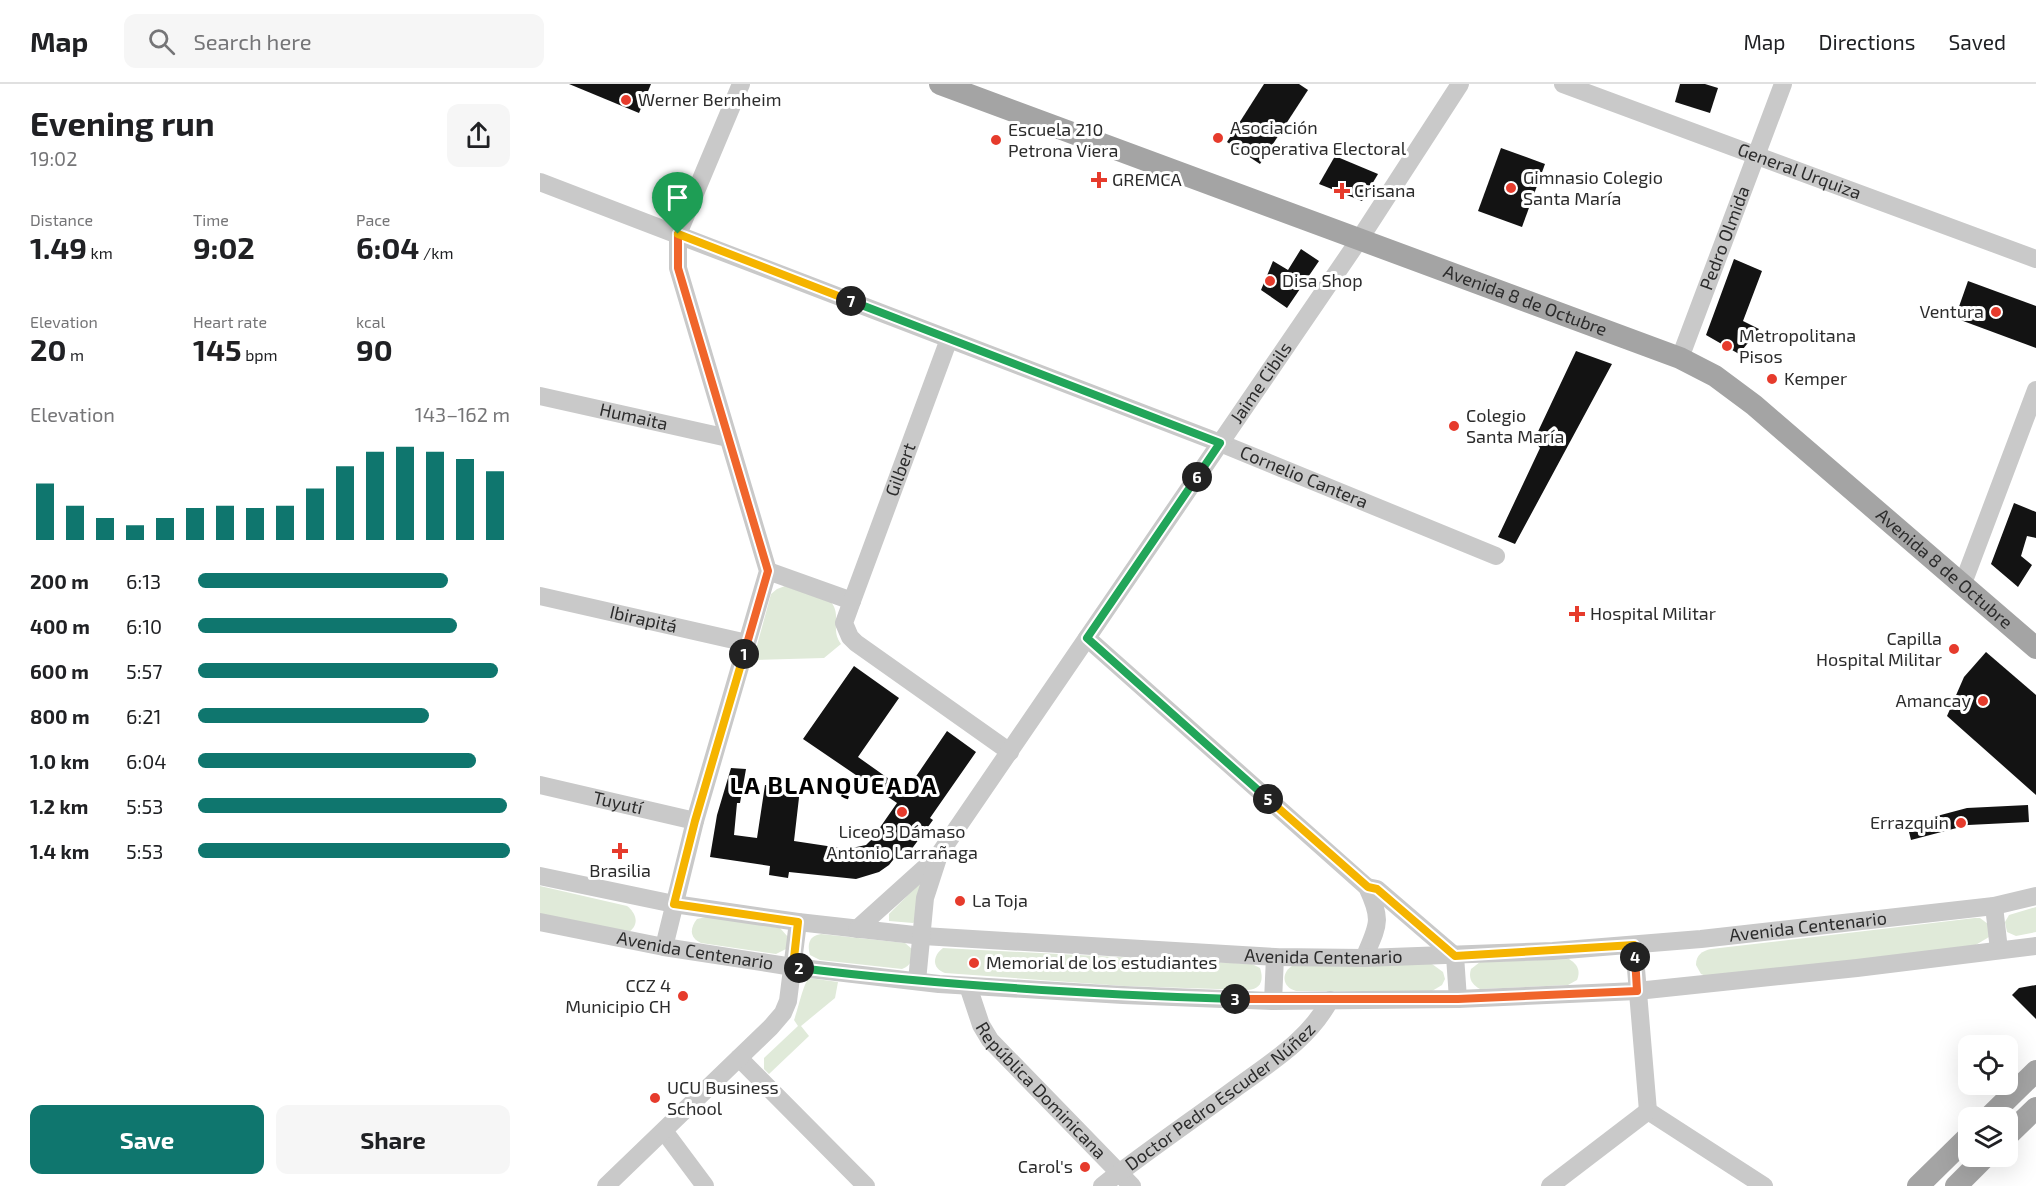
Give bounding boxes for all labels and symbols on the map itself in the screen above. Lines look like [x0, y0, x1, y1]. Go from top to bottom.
place label: Werner Bernheim [638, 88, 781, 110]
marker: Werner Bernheim [619, 93, 633, 107]
place label: Asociación Cooperativa Electoral [1230, 116, 1407, 159]
place label: Escuela 210 Petrona Viera [1008, 118, 1118, 161]
marker: Asociación Cooperativa Electoral [1211, 131, 1225, 145]
marker: Escuela 210 Petrona Viera [989, 133, 1003, 147]
street label: General Urquiza [1735, 138, 1865, 203]
place label: Gimnasio Colegio Santa María [1523, 166, 1663, 209]
place label: GREMCA [1112, 168, 1183, 190]
marker: GREMCA [1090, 171, 1108, 189]
pin [652, 172, 703, 234]
place label: Crisana [1354, 179, 1415, 201]
marker: Gimnasio Colegio Santa María [1504, 181, 1518, 195]
street label: Pedro Olmida [1695, 183, 1754, 293]
marker: Crisana [1335, 184, 1349, 198]
street label: Avenida 8 de Octubre [1441, 259, 1610, 340]
place label: Disa Shop [1282, 269, 1363, 291]
marker: Disa Shop [1263, 274, 1277, 288]
pin: 7 [836, 286, 866, 316]
place label: Ventura [1919, 300, 1984, 322]
marker: Ventura [1989, 305, 2003, 319]
place label: Metropolitana Pisos [1739, 324, 1856, 367]
street label: Jaime Cibils [1225, 337, 1296, 427]
marker: Metropolitana Pisos [1720, 339, 1734, 353]
place label: Kemper [1784, 367, 1847, 389]
marker: Kemper [1765, 372, 1779, 386]
street label: Humaita [598, 398, 670, 434]
place label: Colegio Santa María [1466, 404, 1564, 447]
marker: Colegio Santa María [1447, 419, 1461, 433]
street label: Gilbert [880, 440, 920, 499]
street label: Cornelio Cantera [1237, 440, 1371, 512]
pin: 6 [1182, 462, 1212, 492]
street label: Avenida 8 de Octubre [1872, 503, 2017, 633]
street label: Ibirapitá [608, 600, 679, 637]
place label: Hospital Militar [1590, 602, 1716, 624]
marker: Hospital Militar [1568, 605, 1586, 623]
place label: Capilla Hospital Militar [1816, 627, 1942, 670]
pin: 1 [729, 639, 759, 669]
marker: Capilla Hospital Militar [1947, 642, 1961, 656]
place label: Amancay [1895, 689, 1971, 711]
marker: Amancay [1976, 694, 1990, 708]
district label: LA BLANQUEADA [730, 770, 938, 800]
pin: 5 [1253, 784, 1283, 814]
street label: Tuyutí [591, 786, 646, 819]
marker: Liceo 3 Dámaso Antonio Larrañaga [895, 805, 909, 819]
place label: Errazquin [1870, 811, 1949, 833]
marker: Errazquin [1954, 816, 1968, 830]
place label: Liceo 3 Dámaso Antonio Larrañaga [826, 820, 978, 863]
marker: Brasilia [613, 844, 627, 858]
place label: Brasilia [589, 859, 651, 881]
place label: La Toja [972, 889, 1028, 911]
marker: La Toja [953, 894, 967, 908]
street label: Avenida Centenario [1728, 906, 1888, 946]
street label: Avenida Centenario [615, 926, 775, 974]
pin: 4 [1620, 942, 1650, 972]
street label: Avenida Centenario [1244, 943, 1403, 968]
place label: Memorial de los estudiantes [986, 951, 1217, 973]
pin: 2 [784, 953, 814, 983]
marker: Memorial de los estudiantes [967, 956, 981, 970]
place label: CCZ 4 Municipio CH [565, 974, 671, 1017]
pin: 3 [1220, 984, 1250, 1014]
marker: CCZ 4 Municipio CH [676, 989, 690, 1003]
street label: República Dominicana [972, 1018, 1111, 1163]
street label: Doctor Pedro Escuder Núñez [1120, 1018, 1319, 1175]
place label: UCU Business School [667, 1076, 779, 1119]
marker: UCU Business School [648, 1091, 662, 1105]
place label: Carol's [1018, 1155, 1073, 1177]
marker: Carol's [1078, 1160, 1092, 1174]

